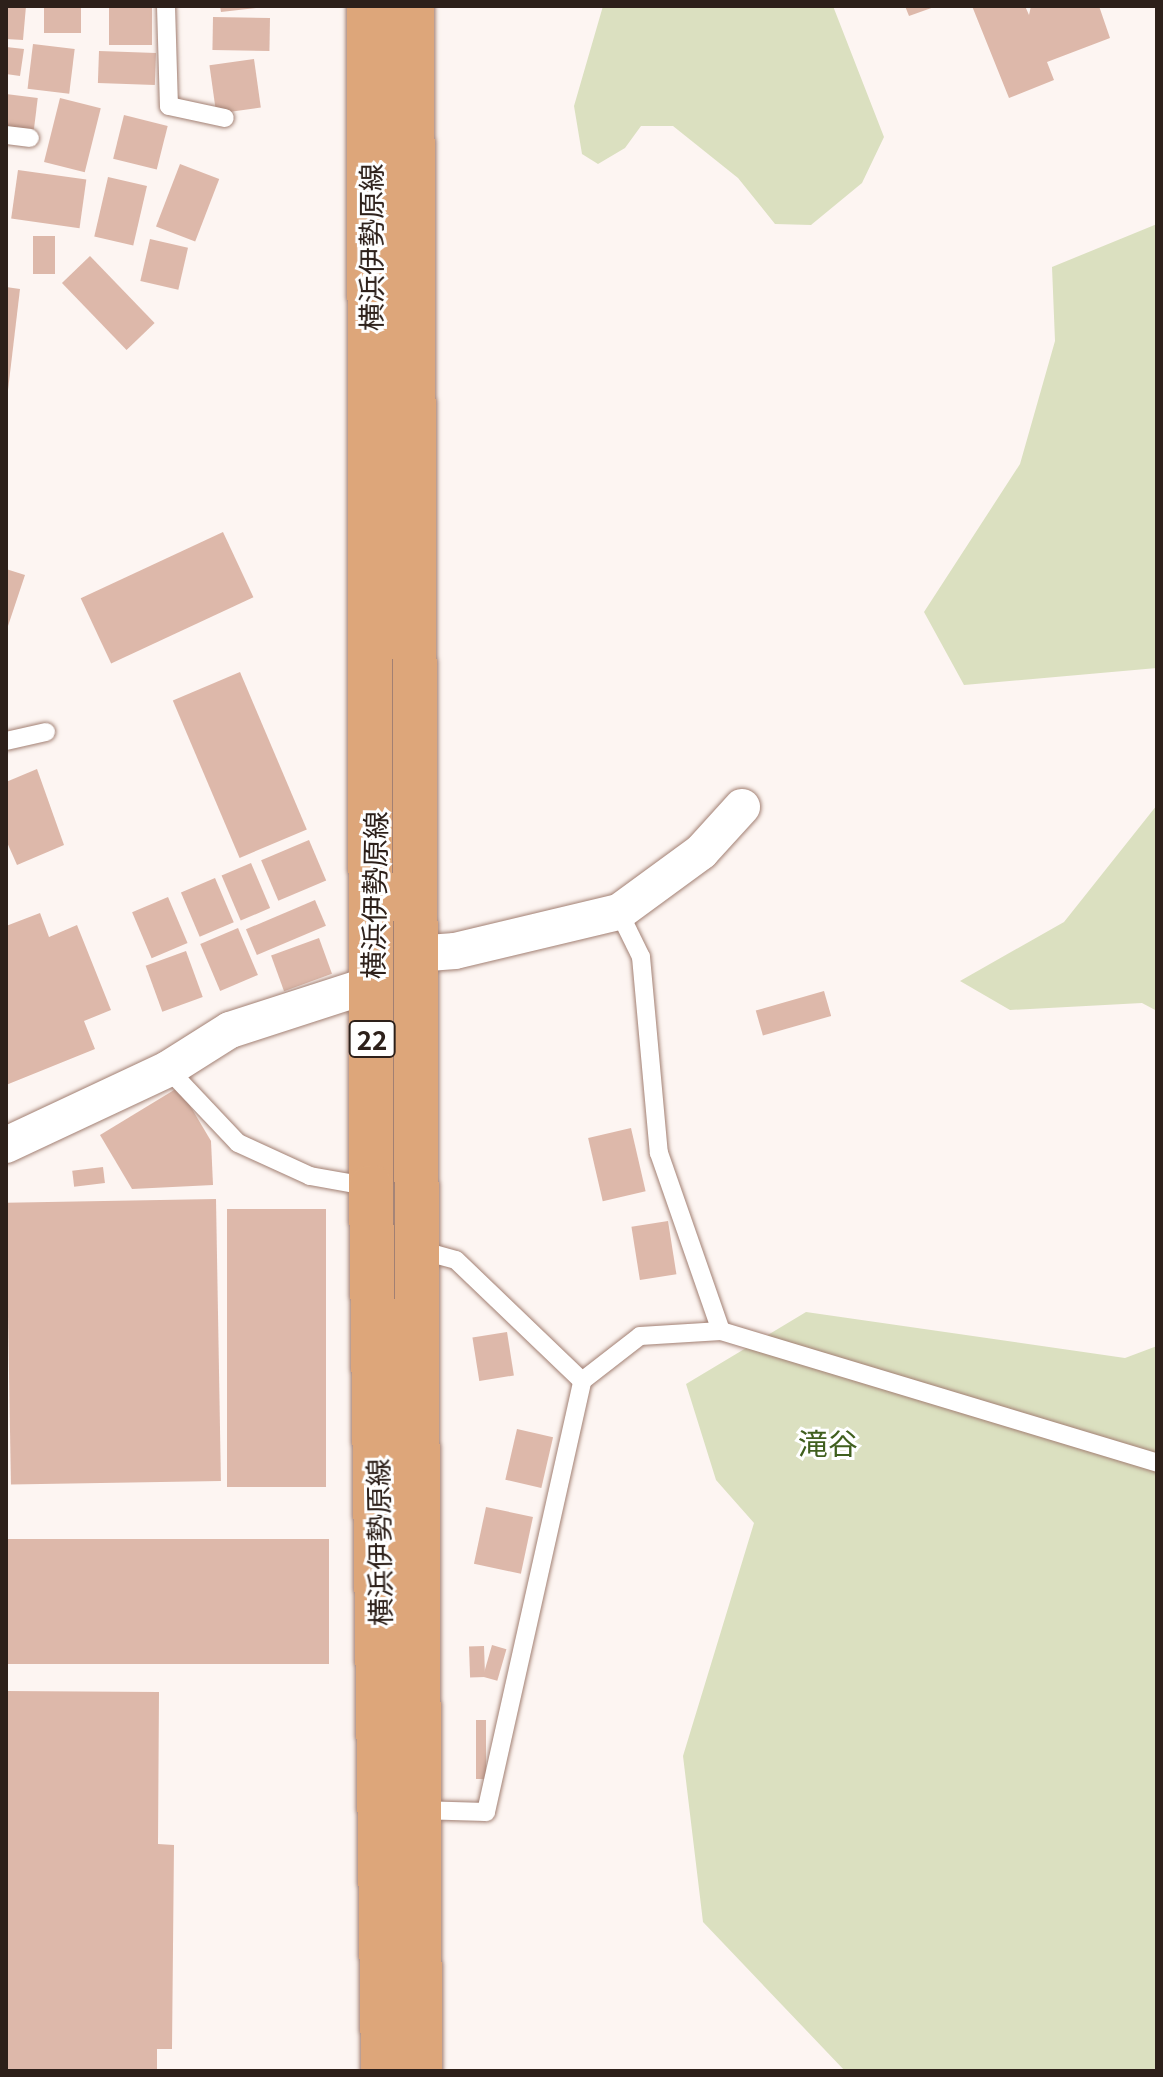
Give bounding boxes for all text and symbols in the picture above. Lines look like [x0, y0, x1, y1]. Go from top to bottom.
street label: 横浜伊勢原線 [353, 163, 387, 331]
street label: 横浜伊勢原線 [355, 811, 391, 979]
road number: 22 [348, 1017, 396, 1061]
district label: 滝谷 [798, 1424, 858, 1460]
street label: 横浜伊勢原線 [360, 1458, 396, 1626]

